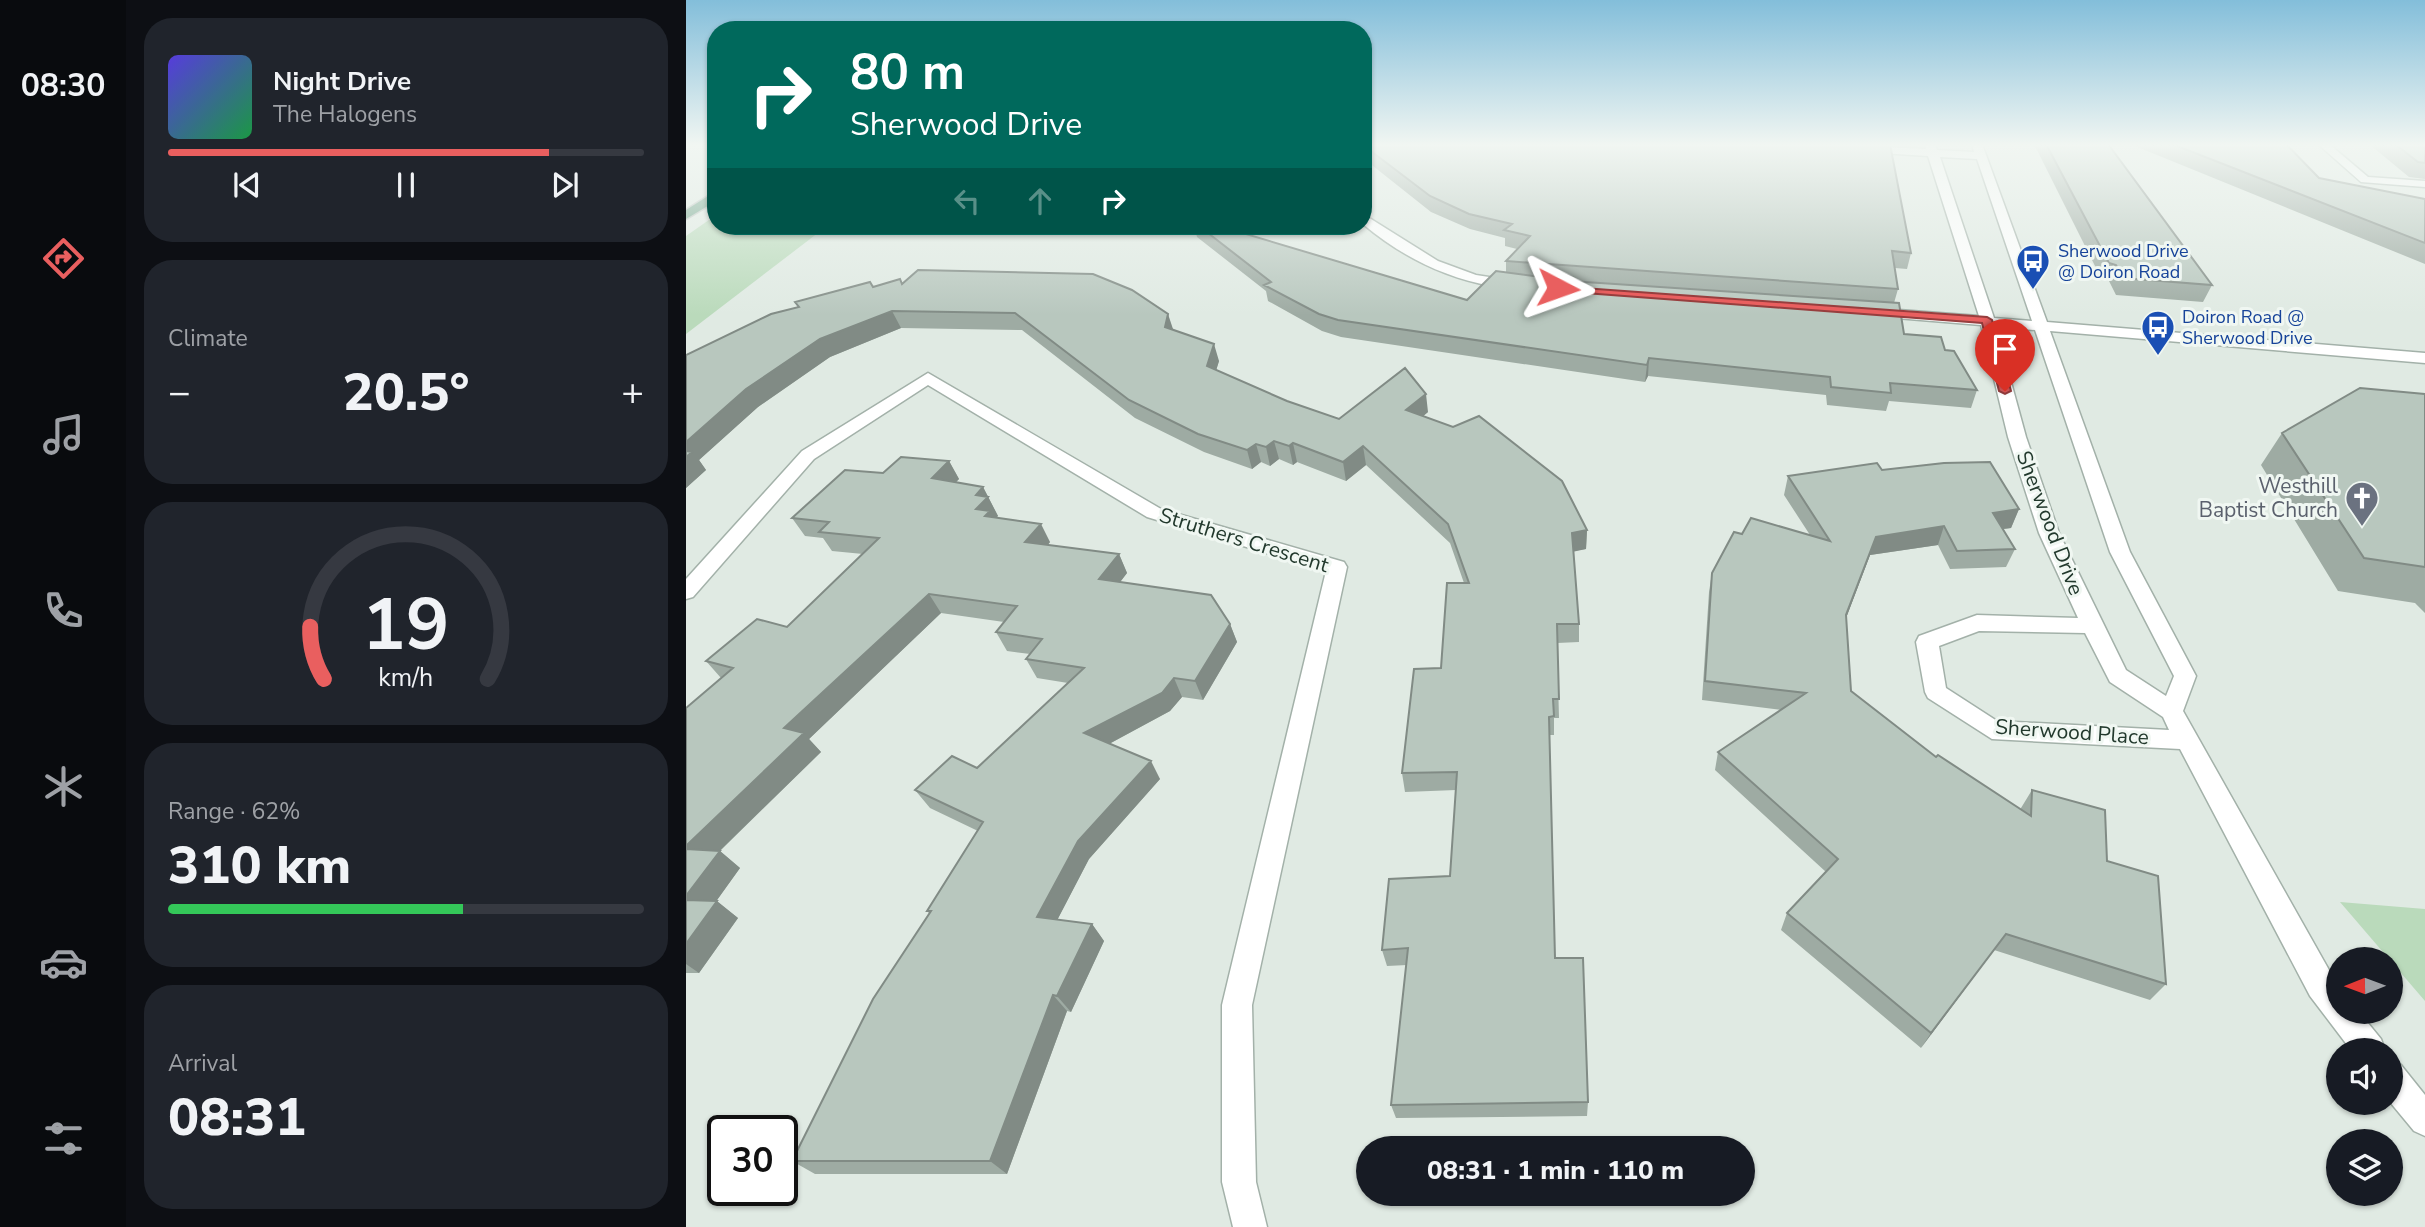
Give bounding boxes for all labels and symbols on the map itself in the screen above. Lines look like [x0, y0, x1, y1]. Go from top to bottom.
place label: Sherwood Drive @ Doiron Road [2058, 239, 2189, 284]
bus stop icon: Sherwood Drive @ Doiron Road [2014, 242, 2052, 291]
position arrow [1521, 251, 1595, 325]
place label: Doiron Road @ Sherwood Drive [2182, 305, 2313, 350]
bus stop icon: Doiron Road @ Sherwood Drive [2139, 308, 2177, 357]
pin [1975, 319, 2035, 391]
street label: Sherwood Drive [2010, 447, 2090, 599]
place label: Westhill Baptist Church [2199, 472, 2339, 524]
church icon: Westhill Baptist Church [2343, 479, 2381, 528]
street label: Struthers Crescent [1156, 501, 1333, 579]
street label: Sherwood Place [1994, 713, 2150, 751]
north arrow [2326, 947, 2403, 1024]
speed limit sign: 30 [707, 1115, 798, 1206]

